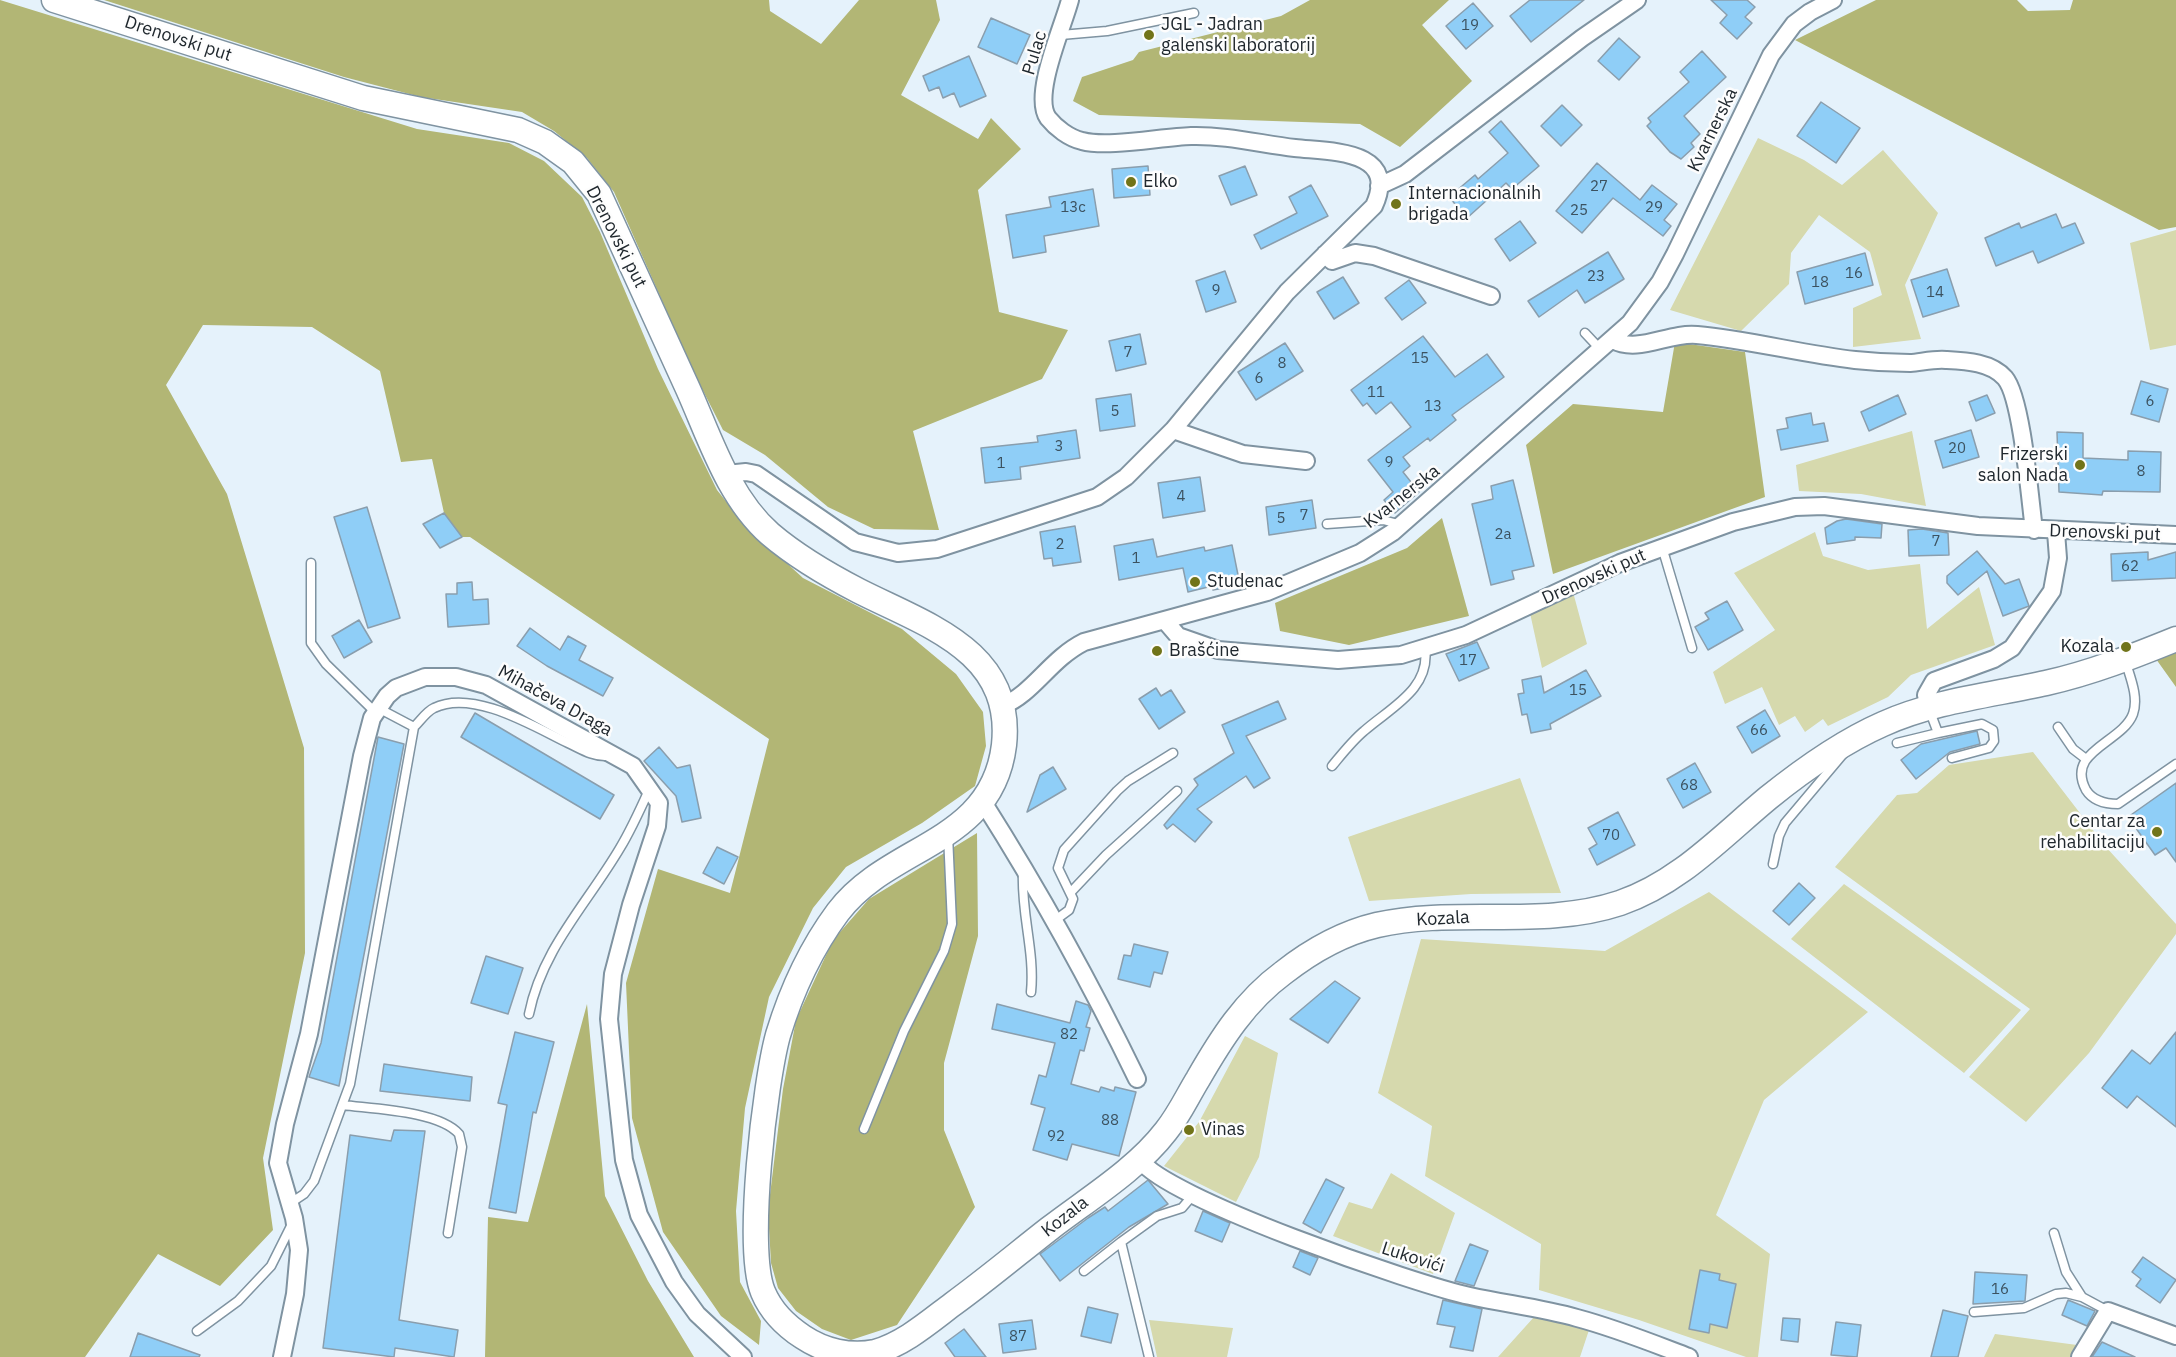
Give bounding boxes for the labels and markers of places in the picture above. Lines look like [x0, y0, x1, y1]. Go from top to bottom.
place label: JGL - Jadran galenski laboratorij [1161, 14, 1315, 57]
marker: JGL - Jadran galenski laboratorij [1142, 28, 1156, 42]
place label: Elko [1143, 171, 1178, 193]
marker: Elko [1124, 175, 1138, 189]
place label: Internacionalnih brigada [1408, 183, 1541, 226]
marker: Internacionalnih brigada [1389, 197, 1403, 211]
place label: Frizerski salon Nada [1978, 444, 2068, 486]
marker: Frizerski salon Nada [2073, 458, 2087, 472]
place label: Studenac [1207, 571, 1283, 593]
marker: Studenac [1188, 575, 1202, 589]
place label: Kozala [2061, 636, 2114, 658]
place label: Brašćine [1169, 640, 1239, 662]
marker: Kozala [2119, 640, 2133, 654]
marker: Brašćine [1150, 644, 1164, 658]
place label: Centar za rehabilitaciju [2040, 811, 2145, 854]
marker: Centar za rehabilitaciju [2150, 825, 2164, 839]
place label: Vinas [1201, 1119, 1245, 1141]
marker: Vinas [1182, 1123, 1196, 1137]

